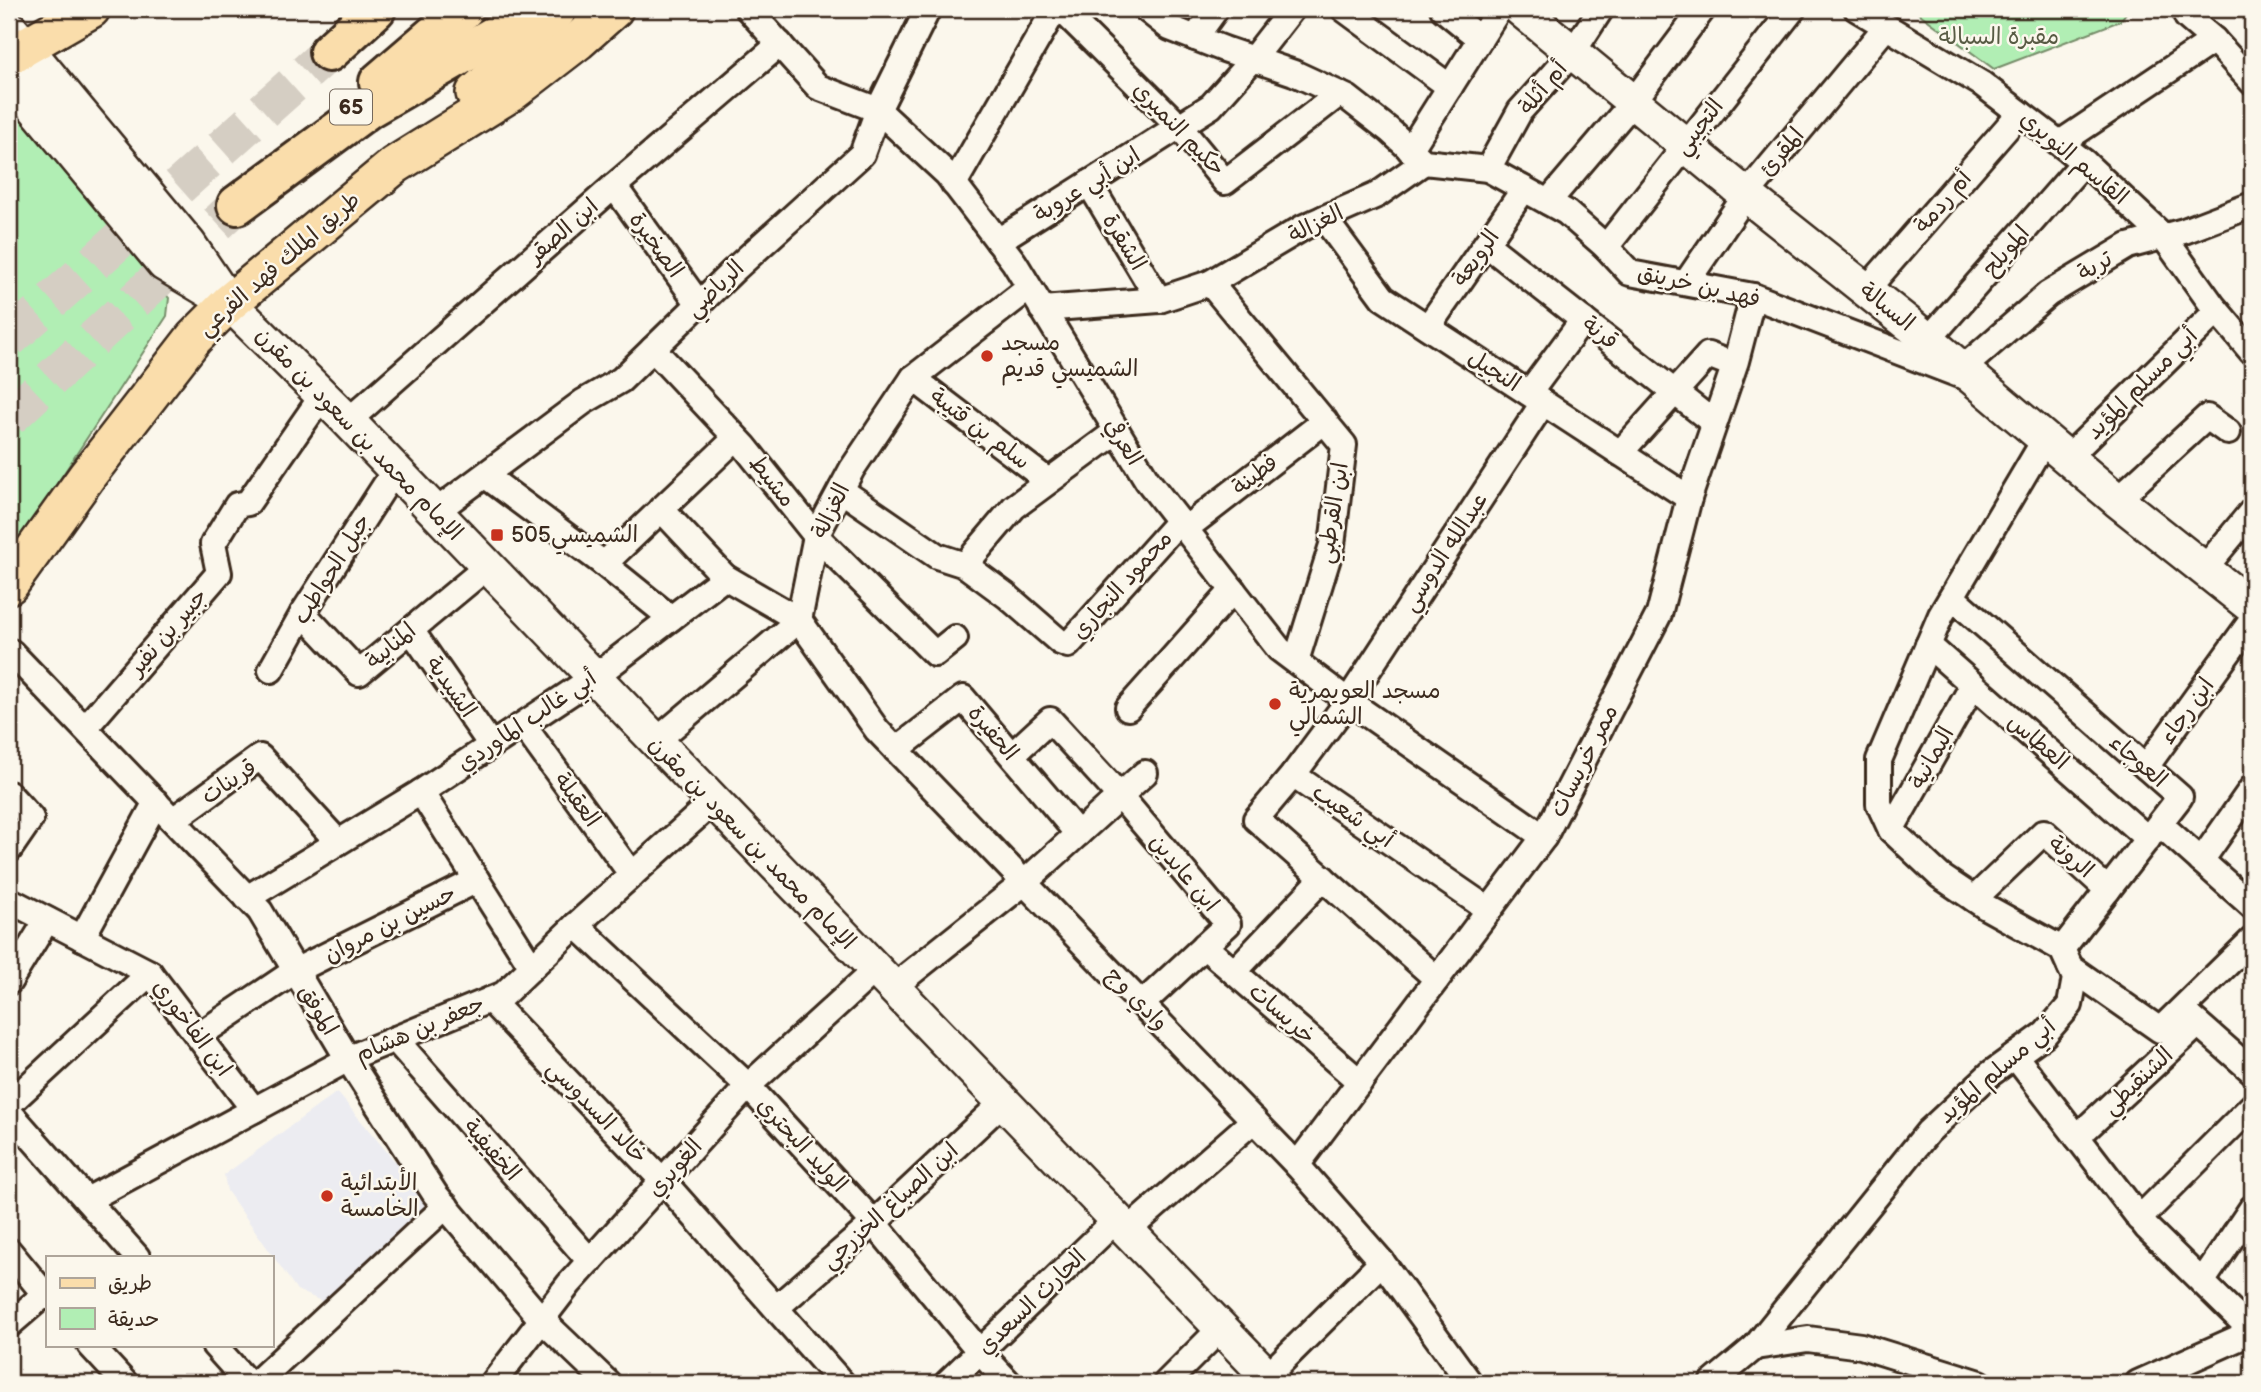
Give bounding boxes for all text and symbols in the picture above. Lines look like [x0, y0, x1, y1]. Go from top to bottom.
park label: مقبرة السبالة [1939, 23, 2059, 51]
street label: أم أثلة [1512, 55, 1576, 122]
street label: حكيم النميري [1125, 76, 1231, 184]
road number: 65 [330, 90, 372, 124]
street label: التجيبي [1668, 93, 1734, 164]
street label: القاسم النويري [2012, 105, 2134, 214]
street label: المقرئ [1753, 122, 1811, 182]
street label: ابن أبي عروبة [1028, 140, 1149, 234]
street label: أم ردمة [1907, 164, 1980, 241]
street label: طريق الملك فهد الفرعي [192, 186, 370, 347]
street label: ابن الصقر [520, 192, 604, 271]
street label: الغزالة [1284, 199, 1348, 249]
street label: الصخيرة [623, 207, 689, 283]
street label: الشقرة [1096, 208, 1152, 276]
street label: المويلح [1976, 220, 2036, 283]
street label: الرويعة [1446, 224, 1506, 292]
street label: تربة [2072, 245, 2118, 287]
street label: الرياضي [680, 254, 754, 328]
street label: فهد بن خرينق [1635, 258, 1763, 314]
street label: السبالة [1854, 276, 1920, 338]
street label: قرنة [1576, 310, 1624, 356]
street label: الإمام محمد بن سعود بن مقرن [247, 321, 469, 549]
street label: أبي مسلم المؤيد [2080, 321, 2208, 450]
place label: مسجد الشميسي قديم [1001, 329, 1138, 389]
street label: النجيل [1462, 344, 1526, 398]
marker: مسجد الشميسي قديم [979, 348, 995, 364]
street label: سلم بن قتيبة [923, 382, 1036, 478]
street label: العرفي [1096, 413, 1149, 472]
street label: فطينة [1226, 448, 1284, 502]
street label: مشيط [743, 449, 801, 513]
street label: ابن القرطبي [1311, 460, 1361, 566]
street label: الغزالة [806, 479, 856, 543]
street label: عبدالله الدوسي [1396, 487, 1499, 620]
street label: جبل الحواطب [287, 509, 377, 629]
place label: الشميسي505 [511, 521, 638, 555]
street label: محمود النجاري [1066, 525, 1180, 647]
marker: الشميسي505 [489, 527, 505, 543]
street label: جبير بن نفير [121, 583, 214, 683]
street label: المنابية [360, 617, 422, 675]
street label: الشيدية [420, 651, 482, 723]
street label: أبي غالب الماوردي [451, 663, 606, 783]
street label: ابن رجاء [2153, 672, 2221, 750]
place label: مسجد العويمرية الشمالي [1289, 677, 1441, 737]
marker: مسجد العويمرية الشمالي [1267, 696, 1283, 712]
street label: الحفيرة [962, 700, 1024, 766]
street label: ممر خريسات [1544, 700, 1624, 822]
street label: العطاس [2002, 708, 2074, 776]
street label: اليمانية [1903, 722, 1961, 794]
street label: العوجاء [2103, 728, 2173, 794]
street label: الإمام محمد بن سعود بن مقرن [640, 730, 862, 958]
street label: قرينات [196, 753, 262, 811]
street label: العقيلة [548, 767, 606, 833]
street label: أبي شعيب [1303, 777, 1400, 859]
street label: ابن عابدين [1143, 828, 1225, 918]
street label: الرونة [2043, 830, 2099, 884]
street label: حسين بن مروان [319, 879, 461, 969]
street label: وادي وج [1098, 961, 1174, 1038]
street label: ابن الفاخوري [145, 974, 238, 1083]
street label: خريسات [1243, 977, 1321, 1051]
street label: الموفق [292, 980, 344, 1040]
street label: جعفر بن هشام [351, 989, 490, 1072]
street label: أبي مسلم المؤيد [1932, 1011, 2066, 1134]
street label: الشنقيطي [2097, 1041, 2183, 1125]
street label: خالد السدوسي [536, 1054, 653, 1174]
street label: الوليد البحتري [749, 1092, 853, 1200]
street label: الخفيفية [457, 1113, 527, 1187]
street label: الغويري [641, 1133, 710, 1204]
street label: ابن الصباغ الخزرجي [815, 1137, 969, 1280]
place label: الأبتدائية الخامسة [341, 1166, 419, 1223]
marker: الأبتدائية الخامسة [319, 1188, 335, 1204]
street label: الحارث السعدي [972, 1243, 1094, 1362]
legend [46, 1256, 273, 1346]
text: طريق [108, 1271, 152, 1296]
text: حديقة [108, 1307, 159, 1332]

